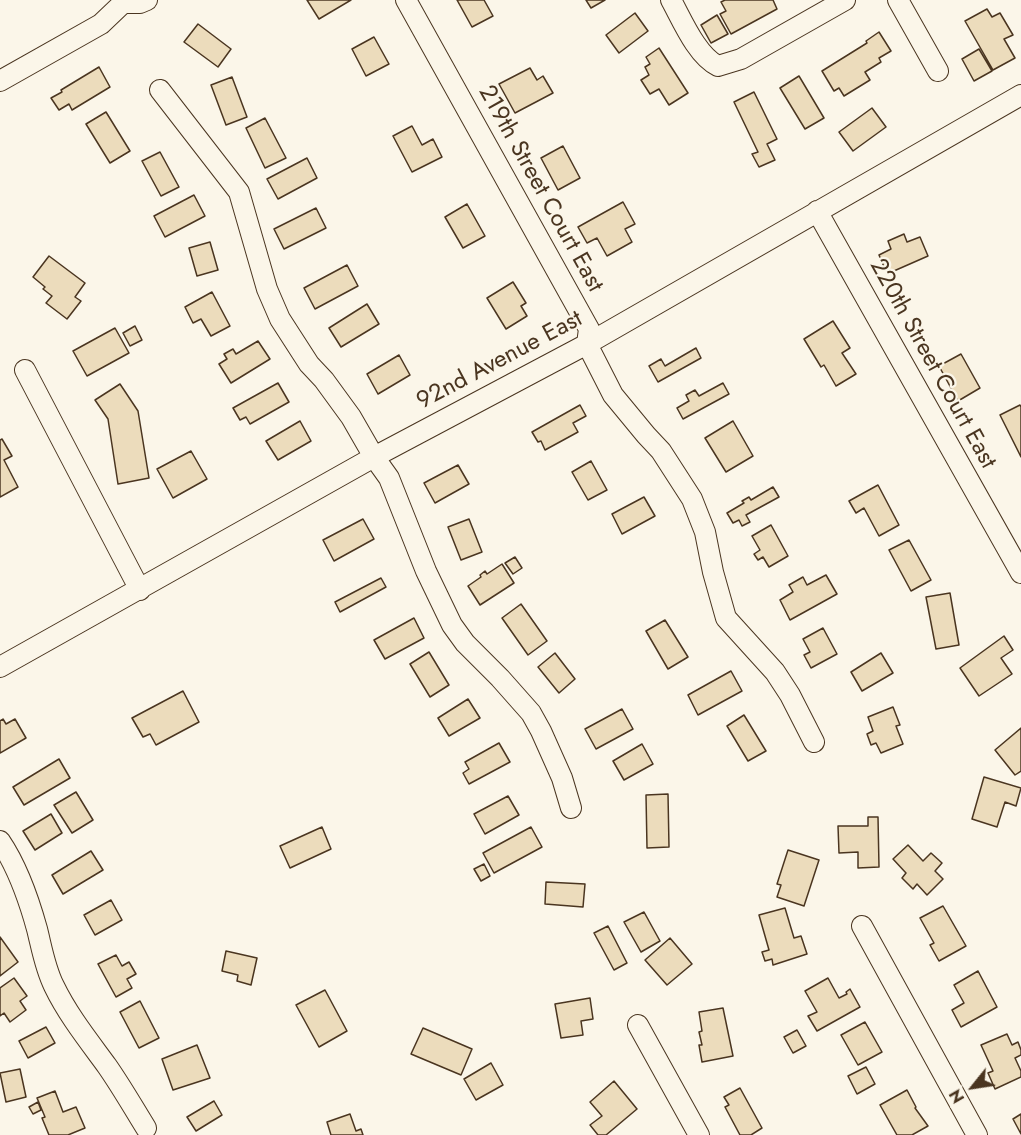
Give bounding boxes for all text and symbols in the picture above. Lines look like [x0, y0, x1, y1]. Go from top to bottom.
street label: 219th Street Court East [471, 81, 609, 297]
street label: 220th Street Court East [862, 254, 1002, 474]
street label: 92nd Avenue East [412, 305, 588, 417]
north arrow [943, 1057, 1003, 1117]
text: N [944, 1085, 970, 1108]

